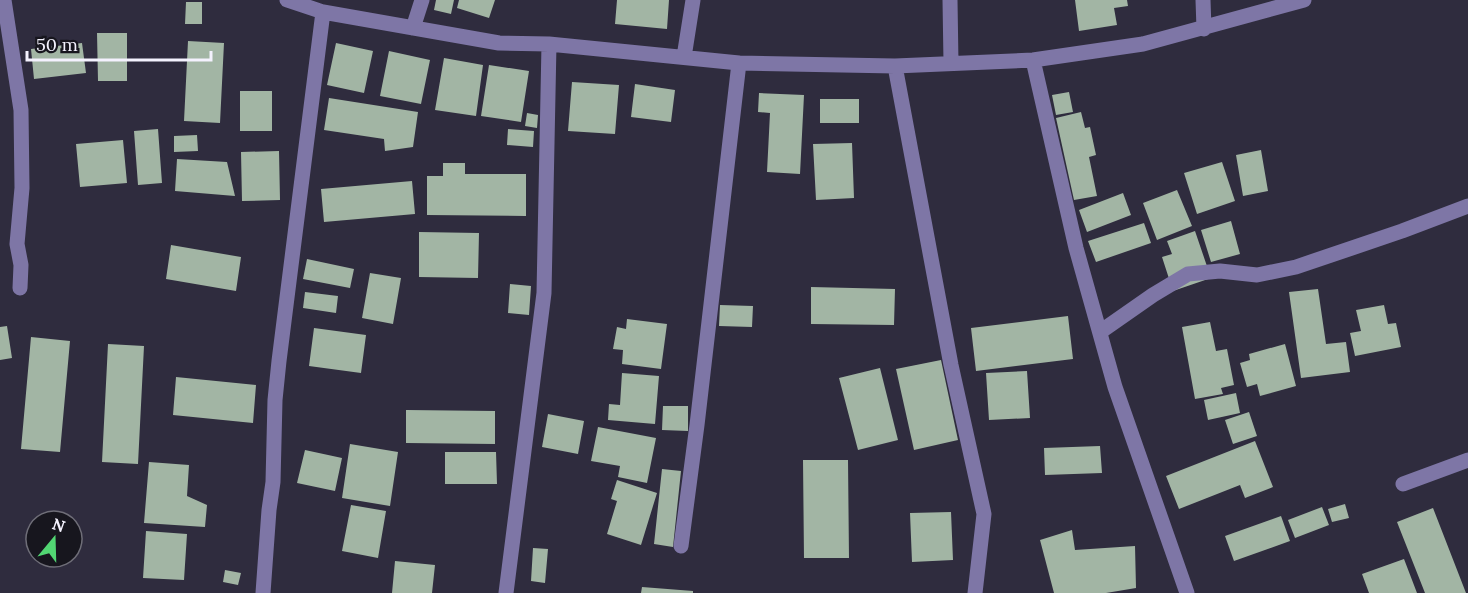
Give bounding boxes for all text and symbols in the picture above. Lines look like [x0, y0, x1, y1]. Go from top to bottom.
scale bar [27, 24, 212, 62]
text: 50 m [36, 33, 78, 56]
north arrow [24, 509, 84, 569]
text: N [50, 513, 68, 536]

